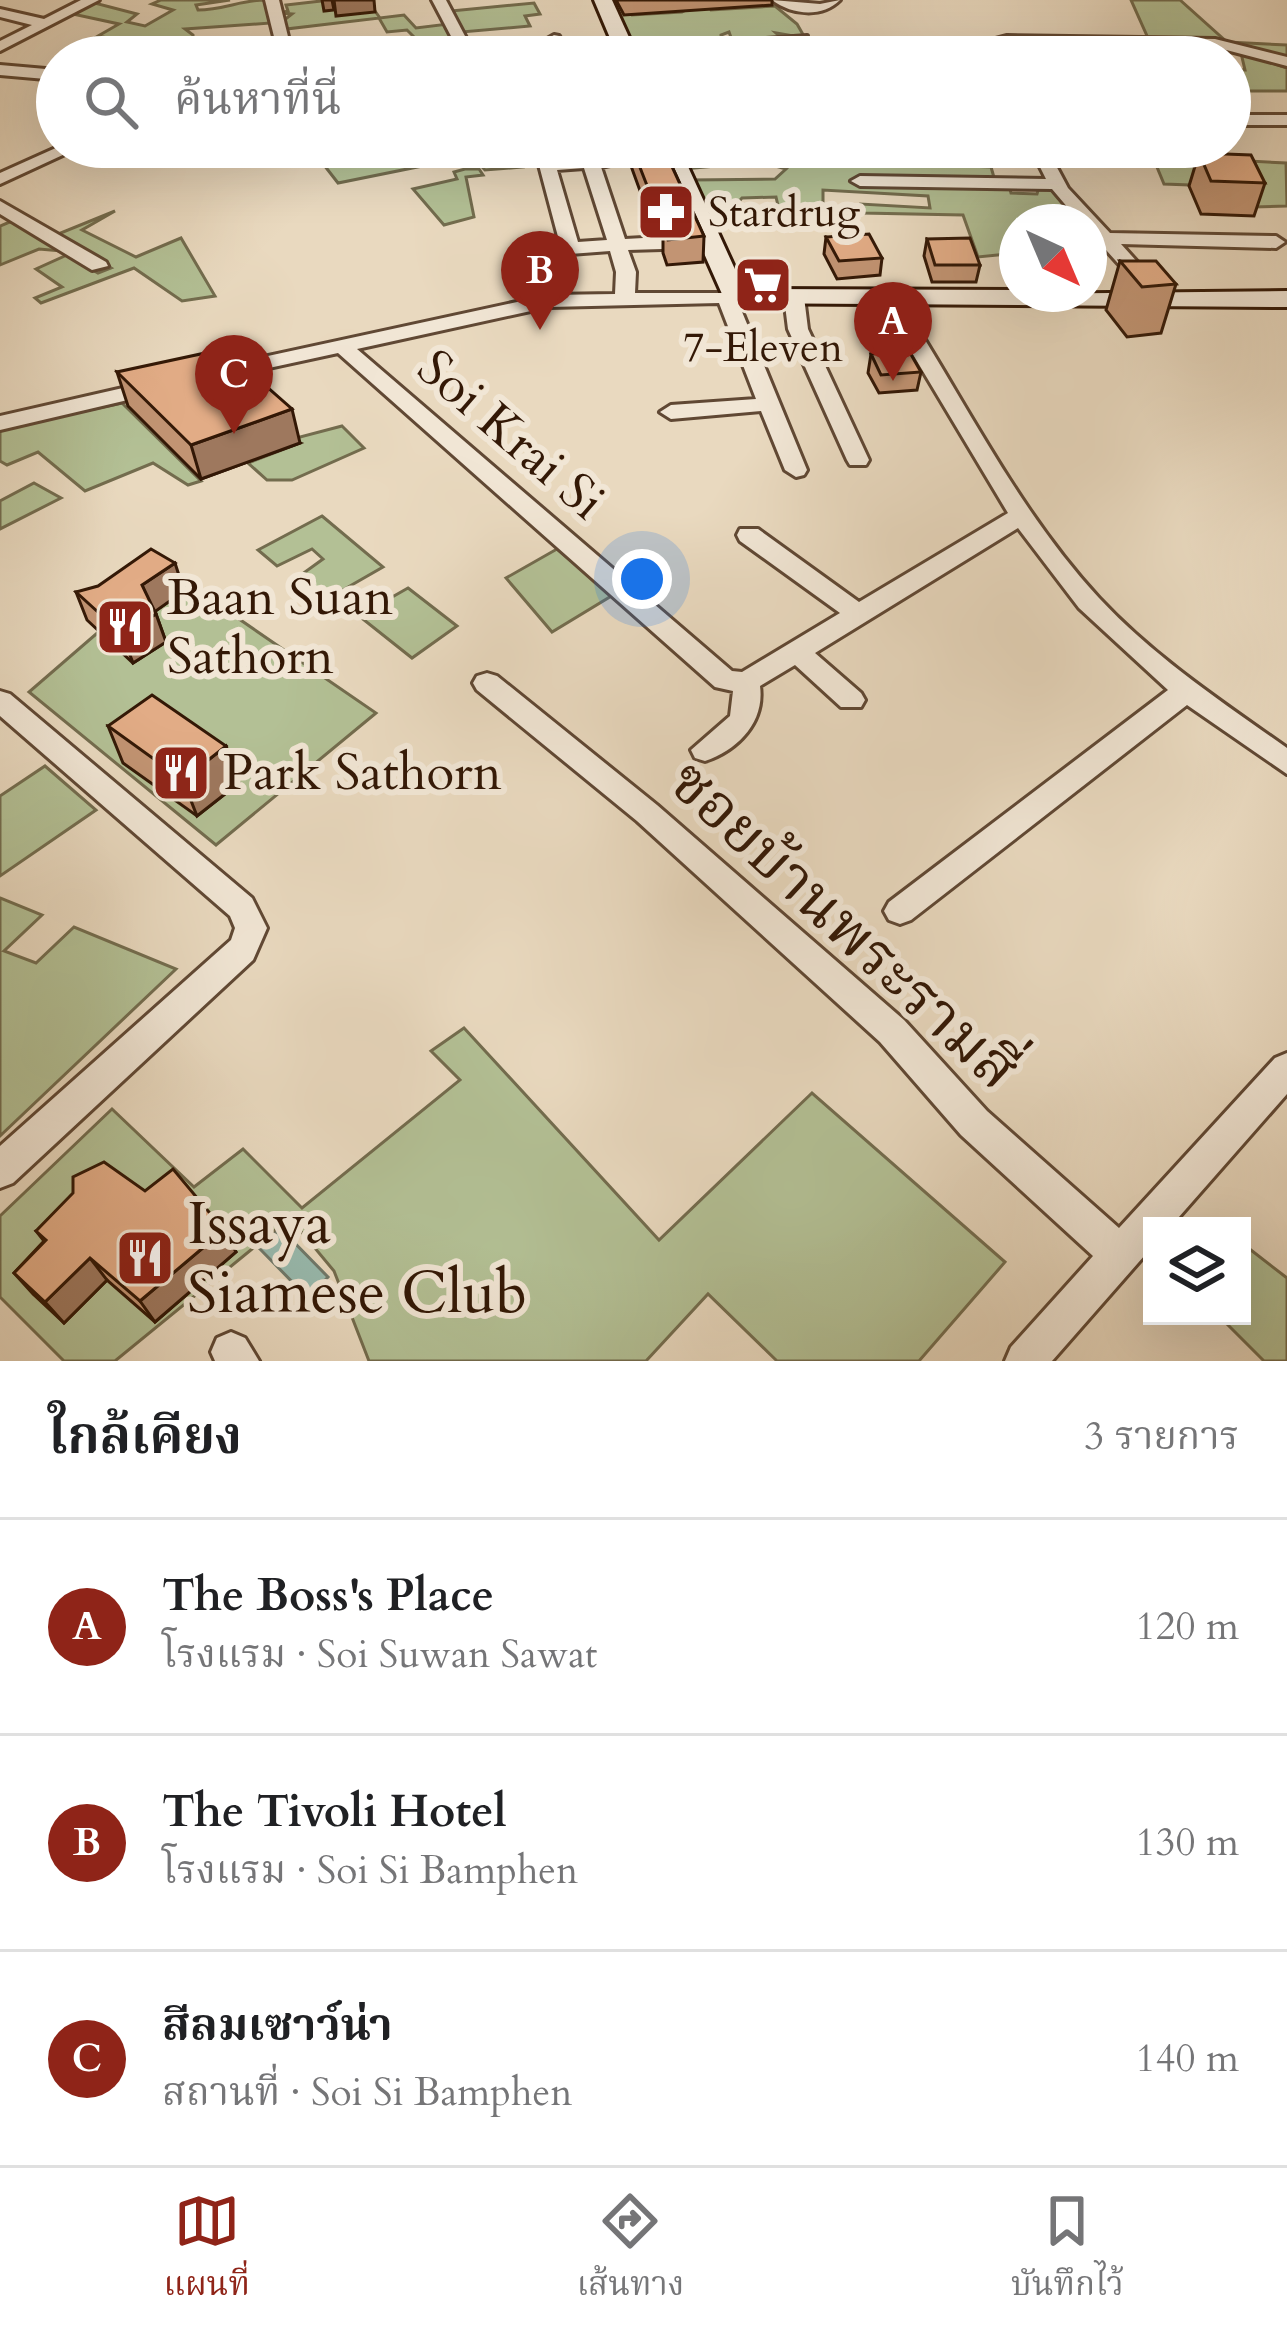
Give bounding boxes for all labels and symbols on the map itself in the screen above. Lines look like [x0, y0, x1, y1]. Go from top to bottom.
pharmacy icon: Stardrug [635, 181, 697, 243]
place label: Stardrug [708, 184, 861, 241]
north arrow [999, 204, 1107, 312]
pin: B [501, 231, 579, 330]
supermarket icon: 7-Eleven [732, 254, 794, 316]
pin: A [854, 282, 932, 381]
place label: 7-Eleven [683, 319, 843, 376]
street label: Soi Krai Si [402, 334, 620, 536]
pin: C [195, 335, 273, 434]
your location [612, 549, 672, 609]
place label: Baan Suan Sathorn [167, 563, 393, 692]
restaurant icon: Baan Suan Sathorn [94, 596, 156, 658]
place label: Park Sathorn [223, 738, 502, 808]
street label: ซอยบ้านพระรามสี่ [650, 739, 1039, 1109]
restaurant icon: Park Sathorn [150, 742, 212, 804]
place label: Issaya Siamese Club [187, 1184, 528, 1334]
restaurant icon: Issaya Siamese Club [114, 1227, 176, 1289]

